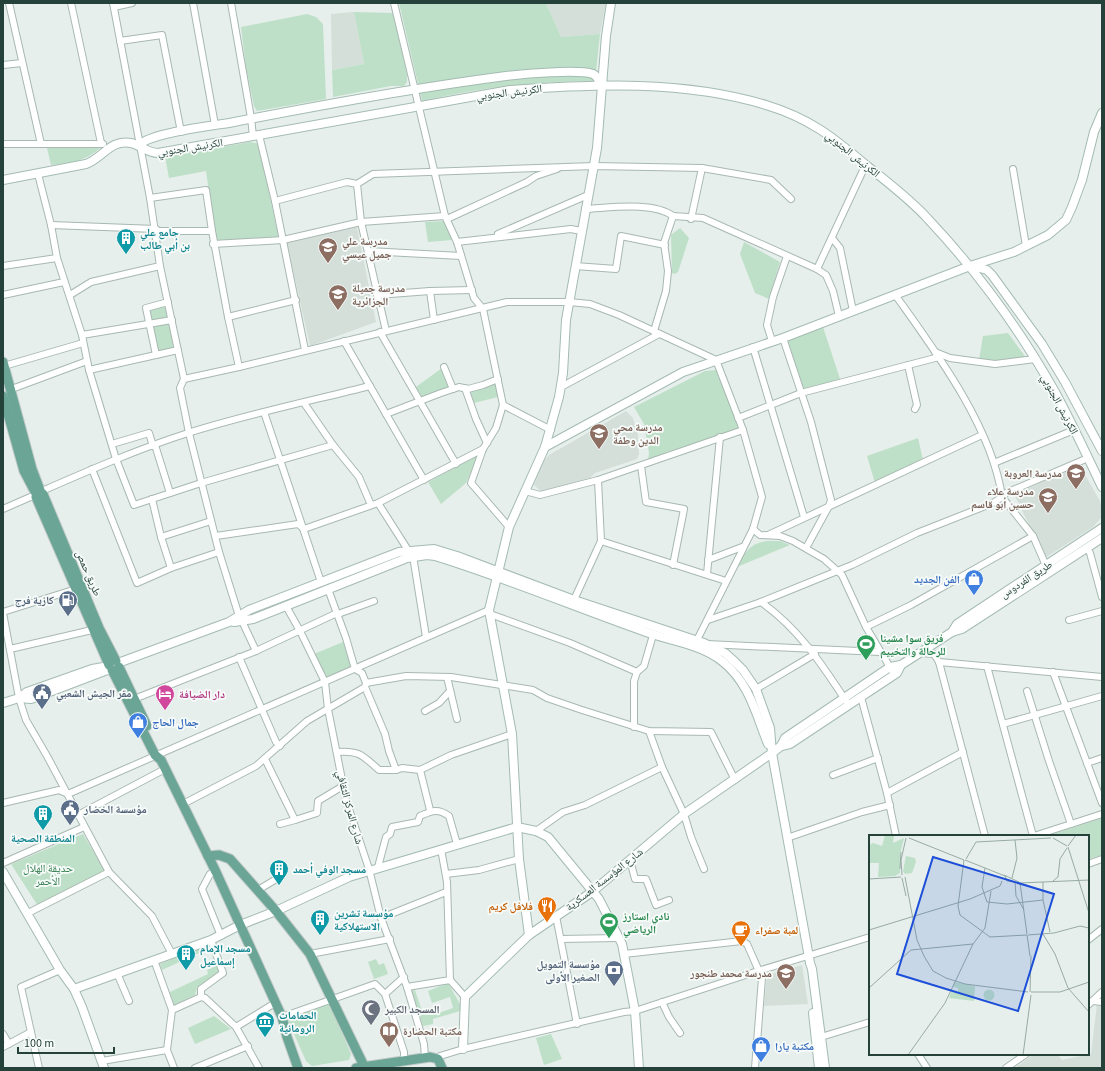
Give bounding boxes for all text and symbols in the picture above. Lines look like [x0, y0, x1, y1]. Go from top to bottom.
street label: الكرنيش الجنوبي [475, 81, 543, 105]
street label: الكرنيش الجنوبي [822, 128, 883, 182]
street label: الكرنيش الجنوبي [156, 135, 224, 161]
place label: جامع علي بن أبي طالب [140, 225, 190, 254]
building icon: جامع علي بن أبي طالب [115, 227, 137, 255]
place label: مدرسة علي جميل عيسي [342, 234, 392, 263]
school or university icon: مدرسة علي جميل عيسي [317, 236, 339, 264]
place label: مدرسة جميلة الجزائرية [352, 281, 405, 309]
school or university icon: مدرسة جميلة الجزائرية [327, 283, 349, 311]
street label: الكرنيش الجنوبي [1037, 372, 1082, 437]
place label: مدرسة محي الدين وطفة [613, 420, 663, 448]
school or university icon: مدرسة محي الدين وطفة [588, 422, 610, 450]
school or university icon: مدرسة العروبة [1065, 462, 1087, 490]
place label: مدرسة العروبة [1004, 466, 1062, 481]
place label: مدرسة علاء حسين أبو قاسم [971, 484, 1034, 512]
school or university icon: مدرسة علاء حسين أبو قاسم [1037, 486, 1059, 514]
street label: طريق حمص [72, 548, 105, 598]
street label: طريق الفردوس [997, 557, 1055, 602]
shop icon: الفن الجديد [963, 568, 985, 596]
place label: الفن الجديد [914, 572, 960, 587]
fuel station icon: كازية فرج [57, 589, 79, 617]
place label: كازية فرج [14, 593, 54, 608]
place label: فريق سوا مشينا للرحالة والتخييم [880, 631, 946, 659]
sports icon: فريق سوا مشينا للرحالة والتخييم [855, 633, 877, 661]
public building icon: مقر الجيش الشعبي [31, 682, 53, 710]
hotel icon: دار الضيافة [154, 683, 176, 711]
place label: مقر الجيش الشعبي [56, 686, 132, 702]
place label: دار الضيافة [179, 687, 225, 702]
shop icon: جمال الحاج [127, 711, 149, 739]
place label: جمال الحاج [152, 715, 199, 730]
street label: شارع المركز الثقافي [332, 768, 367, 846]
public building icon: مؤسسة الخضار [59, 798, 81, 826]
place label: مؤسسة الخضار [83, 802, 147, 817]
building icon: المنطقة الصحية [32, 803, 54, 831]
place label: المنطقة الصحية [11, 831, 75, 846]
inset map [869, 835, 1089, 1055]
street label: شارع المؤسسة العسكرية [562, 844, 646, 914]
building icon: مسجد الوفي أحمد [268, 858, 290, 886]
park label: حديقة الهلال الأحمر [23, 861, 73, 889]
place label: مسجد الوفي أحمد [293, 862, 366, 878]
restaurant icon: فلافل كريم [536, 895, 558, 923]
place label: فلافل كريم [489, 899, 533, 914]
place label: مؤسسة تشرين الاستهلاكية [334, 906, 393, 934]
building icon: مؤسسة تشرين الاستهلاكية [309, 908, 331, 936]
place label: نادي استارز الرياضي [622, 909, 669, 938]
sports icon: نادي استارز الرياضي [598, 911, 620, 939]
cafe icon: لمبة صفراء [730, 919, 752, 947]
place label: لمبة صفراء [755, 923, 798, 938]
place label: مسجد الإمام إسماعيل [200, 941, 251, 969]
building icon: مسجد الإمام إسماعيل [175, 943, 197, 971]
place label: مؤسسة التمويل الصغير الأولى [537, 957, 600, 985]
bank icon: مؤسسة التمويل الصغير الأولى [603, 959, 625, 987]
school or university icon: مدرسة محمد طنجور [775, 962, 797, 990]
place label: مدرسة محمد طنجور [689, 966, 772, 981]
mosque icon: المسجد الكبير [360, 998, 382, 1026]
place label: المسجد الكبير [384, 1002, 440, 1017]
place label: الحمامات الرومانية [279, 1008, 317, 1036]
museum icon: الحمامات الرومانية [254, 1010, 276, 1038]
library icon: مكتبة الحضارة [378, 1020, 400, 1048]
place label: مكتبة الحضارة [403, 1024, 462, 1039]
scale bar [18, 1029, 114, 1055]
text: 100 m [24, 1035, 54, 1052]
shop icon: مكتبة يارا [750, 1035, 772, 1063]
place label: مكتبة يارا [775, 1039, 814, 1054]

